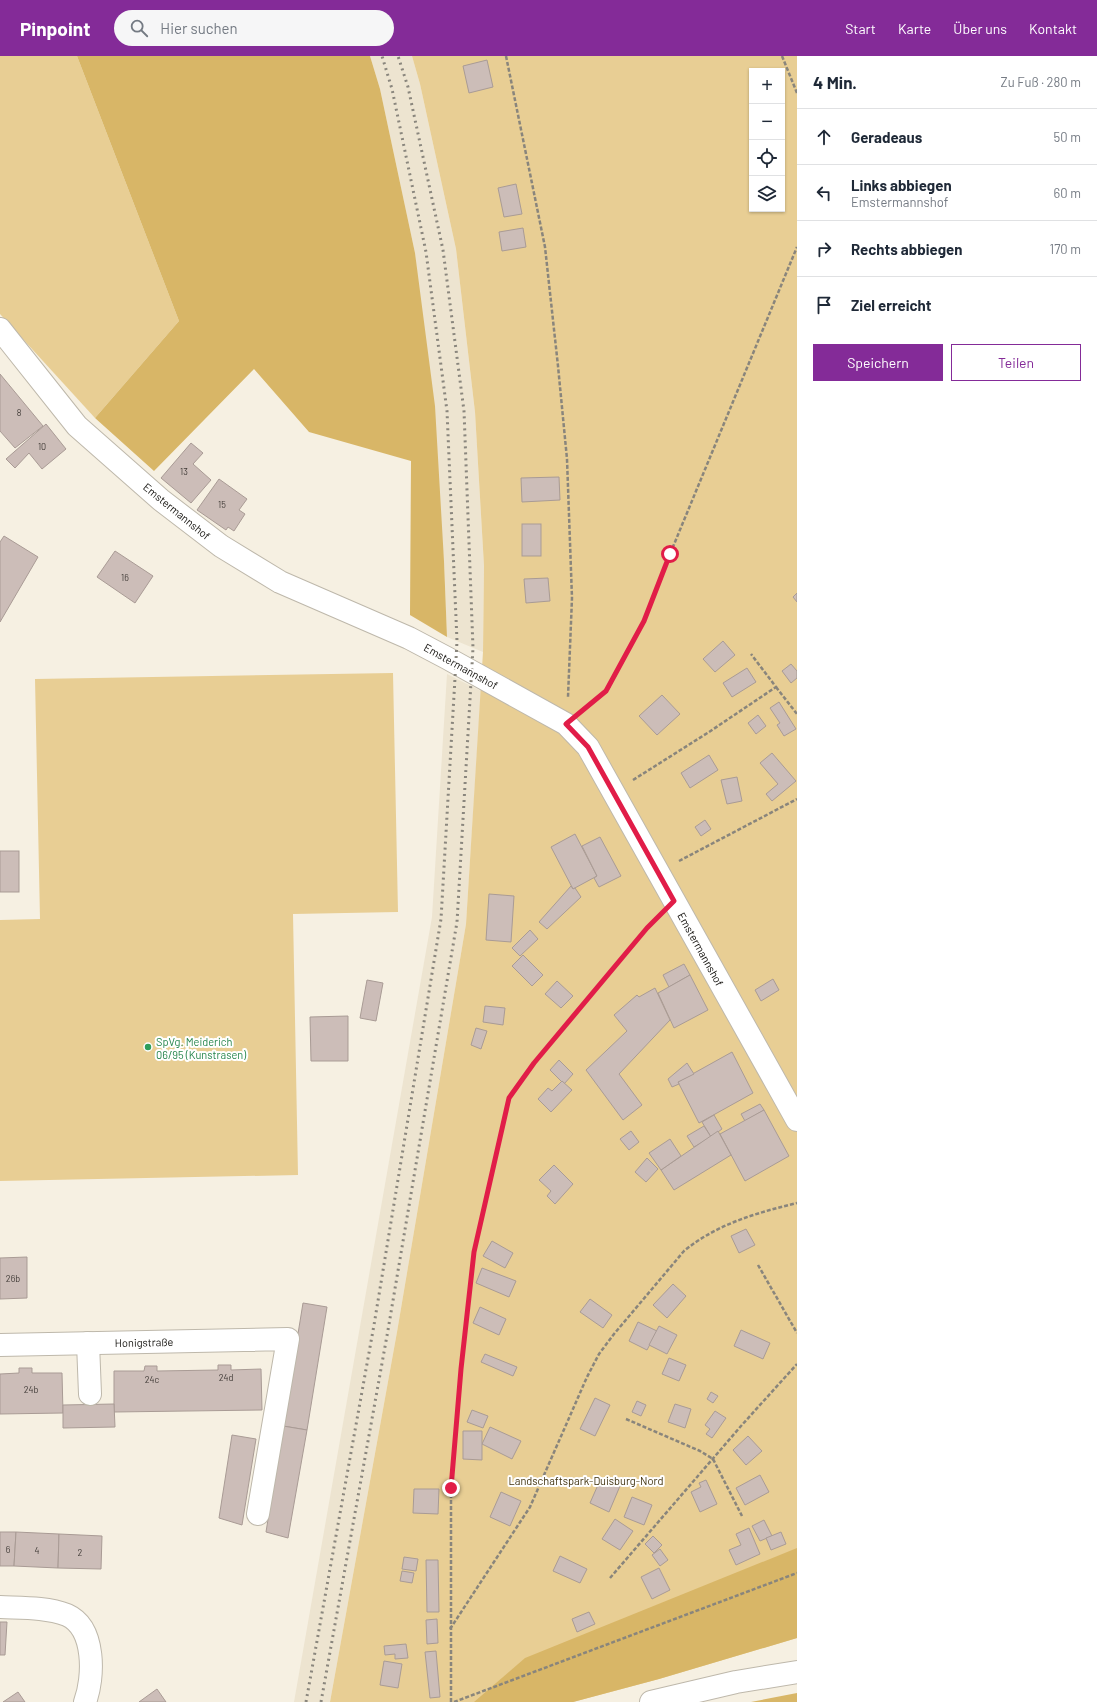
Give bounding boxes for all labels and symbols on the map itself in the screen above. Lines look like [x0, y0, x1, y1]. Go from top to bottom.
house number: 8 [17, 407, 22, 418]
house number: 10 [38, 441, 46, 452]
house number: 13 [180, 466, 188, 477]
street label: Emstermannshof [141, 480, 213, 542]
house number: 15 [218, 499, 226, 510]
route start [661, 545, 679, 563]
house number: 16 [121, 572, 129, 583]
street label: Emstermannshof [422, 640, 500, 692]
street label: Emstermannshof [675, 910, 727, 988]
place label: SpVg. Meiderich 06/95 (Kunstrasen) [156, 1035, 246, 1061]
marker: SpVg. Meiderich 06/95 (Kunstrasen) [143, 1042, 153, 1052]
house number: 26b [6, 1273, 20, 1284]
street label: Honigstraße [115, 1335, 174, 1349]
house number: 24d [219, 1372, 233, 1383]
house number: 24c [145, 1374, 160, 1385]
house number: 24b [24, 1384, 38, 1395]
park label: Landschaftspark-Duisburg-Nord [509, 1474, 663, 1487]
route end [442, 1479, 460, 1497]
house number: 6 [6, 1544, 11, 1555]
house number: 4 [35, 1545, 40, 1556]
house number: 2 [78, 1547, 83, 1558]

